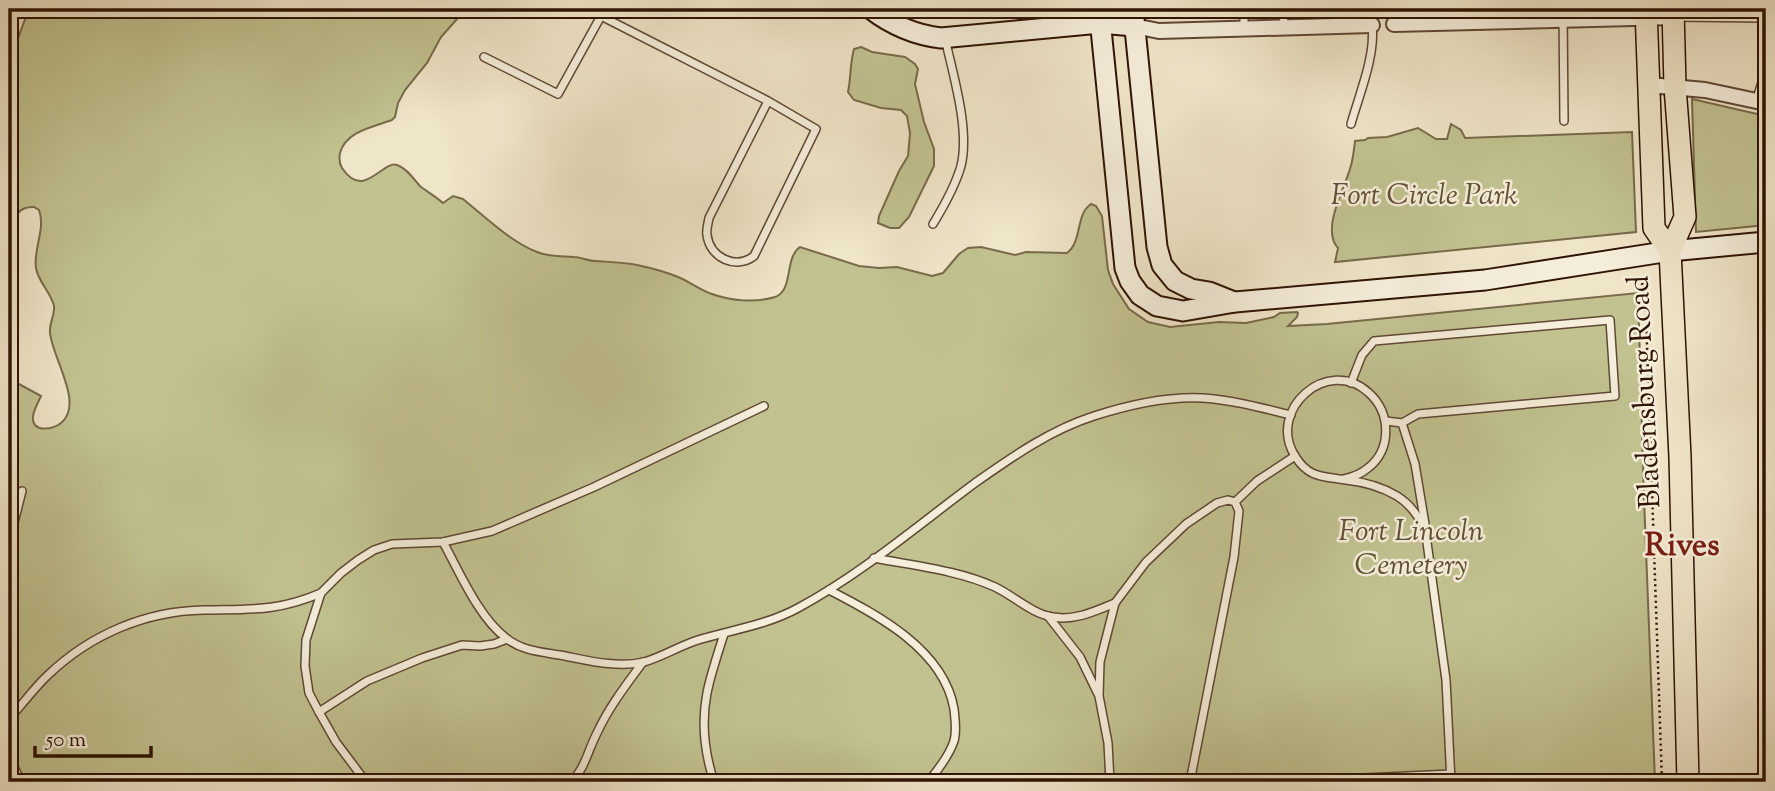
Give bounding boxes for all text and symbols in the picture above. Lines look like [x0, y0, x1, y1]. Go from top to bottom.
park label: Fort Circle Park [1330, 175, 1518, 218]
street label: Bladensburg Road [1618, 274, 1674, 510]
park label: Fort Lincoln Cemetery [1338, 511, 1484, 588]
district label: Rives [1644, 524, 1720, 570]
scale bar [35, 714, 150, 758]
text: 50 m [45, 726, 86, 756]

